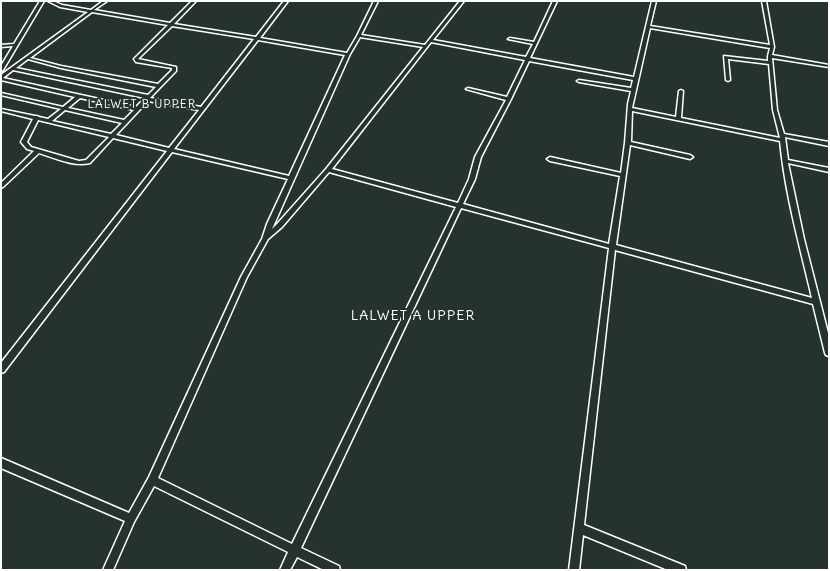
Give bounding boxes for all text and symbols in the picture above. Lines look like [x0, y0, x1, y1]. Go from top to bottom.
district label: LALWET B UPPER [88, 98, 196, 112]
district label: LALWET A UPPER [351, 308, 475, 324]

